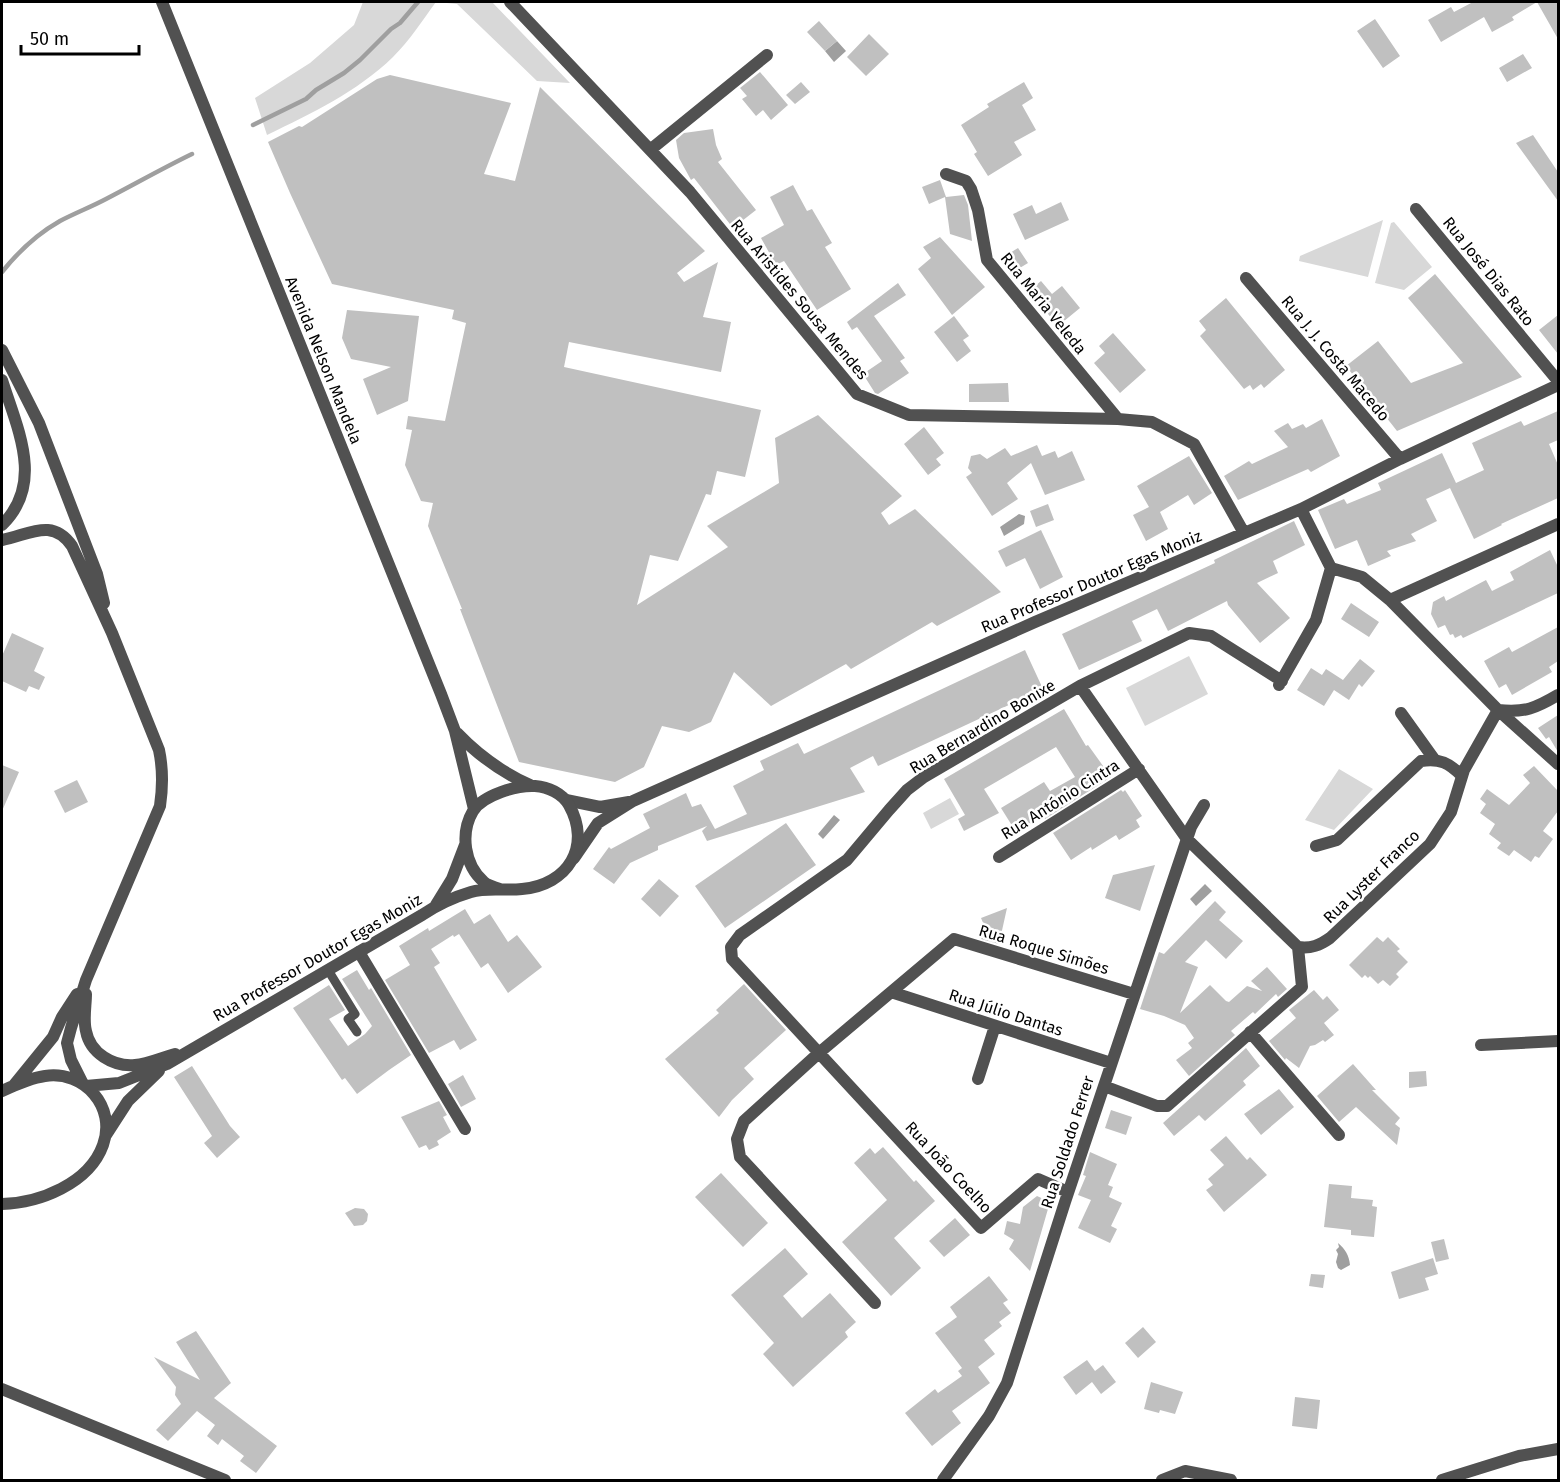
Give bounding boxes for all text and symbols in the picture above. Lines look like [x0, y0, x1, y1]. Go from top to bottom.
scale bar [21, 18, 140, 56]
text: 50 m [30, 28, 69, 50]
street label: Rua José Dias Rato [1439, 213, 1538, 330]
street label: Rua Aristides Sousa Mendes [727, 215, 872, 383]
street label: Rua Maria Veleda [997, 249, 1090, 358]
street label: Avenida Nelson Mandela [281, 274, 366, 447]
street label: Rua J. J. Costa Macedo [1278, 292, 1394, 425]
street label: Rua Professor Doutor Egas Moniz [978, 526, 1204, 637]
street label: Rua Bernardino Bonixe [906, 675, 1059, 777]
street label: Rua António Cintra [998, 755, 1123, 843]
street label: Rua Lyster Franco [1319, 826, 1423, 927]
street label: Rua Professor Doutor Egas Moniz [210, 890, 425, 1025]
street label: Rua Roque Simões [977, 921, 1111, 978]
street label: Rua Júlio Dantas [946, 985, 1065, 1040]
street label: Rua Soldado Ferrer [1037, 1072, 1098, 1211]
street label: Rua João Coelho [901, 1118, 996, 1217]

